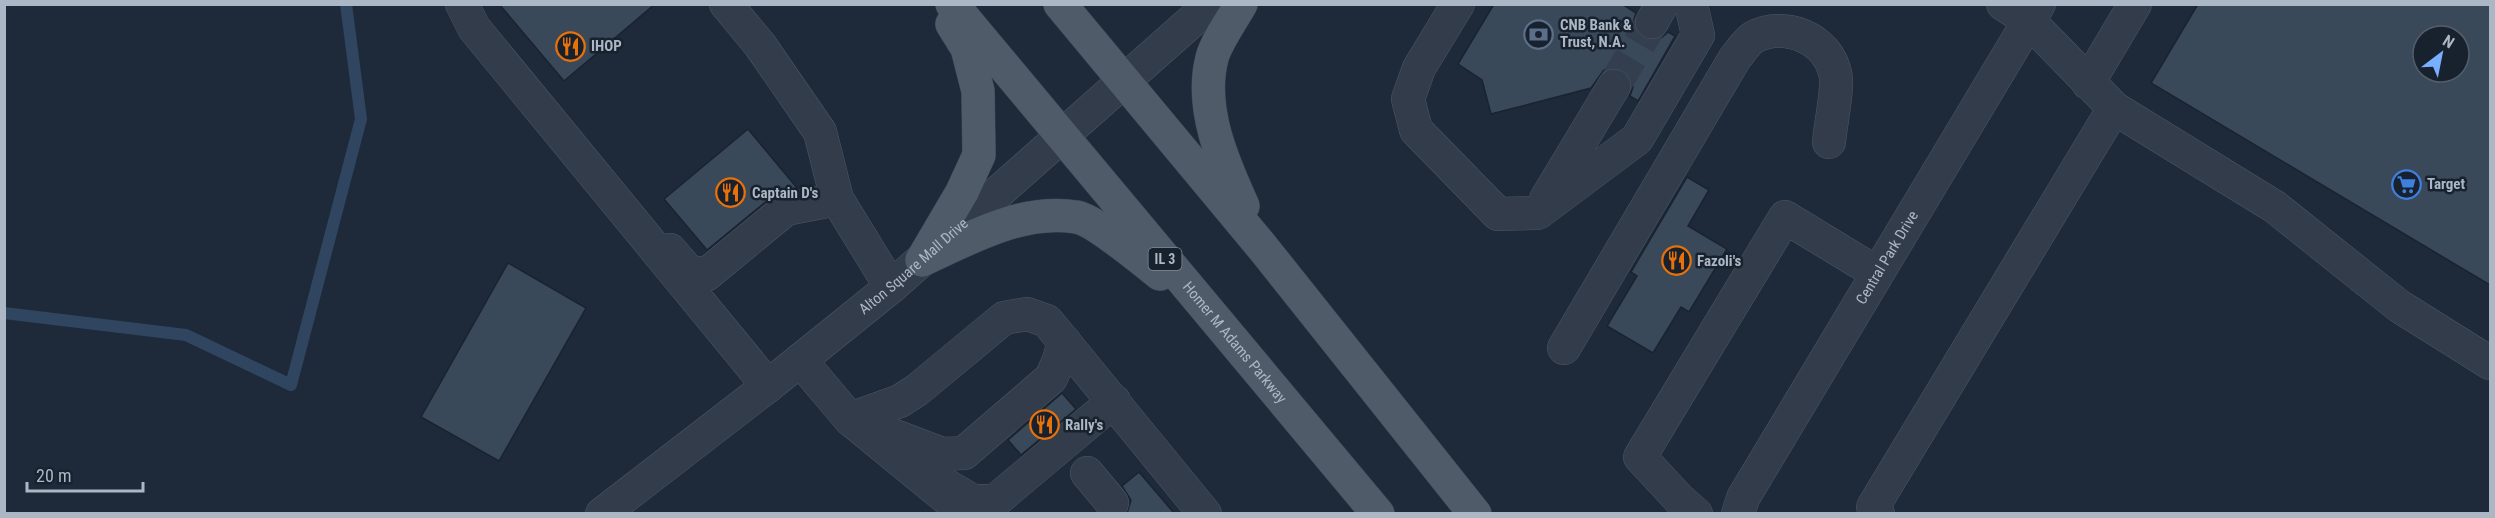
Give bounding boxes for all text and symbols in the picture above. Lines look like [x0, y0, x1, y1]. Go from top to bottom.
place label: CNB Bank & Trust, N.A. [1560, 16, 1632, 51]
bank icon: CNB Bank & Trust, N.A. [1523, 18, 1555, 50]
north arrow [2411, 24, 2471, 84]
restaurant icon: IHOP [554, 30, 586, 62]
text: N [2439, 31, 2458, 52]
place label: IHOP [591, 37, 622, 55]
supermarket icon: Target [2390, 168, 2422, 200]
place label: Target [2427, 175, 2466, 193]
restaurant icon: Captain D's [715, 177, 747, 209]
place label: Captain D's [752, 184, 819, 202]
street label: Central Park Drive [1852, 208, 1922, 308]
street label: Alton Square Mall Drive [855, 214, 972, 318]
restaurant icon: Fazoli's [1660, 245, 1692, 277]
road number: IL 3 [1148, 248, 1182, 270]
place label: Fazoli's [1697, 252, 1741, 270]
street label: Homer M Adams Parkway [1179, 278, 1291, 407]
restaurant icon: Rally's [1028, 409, 1060, 441]
place label: Rally's [1065, 416, 1103, 434]
scale bar [27, 455, 142, 493]
text: 20 m [36, 465, 71, 486]

